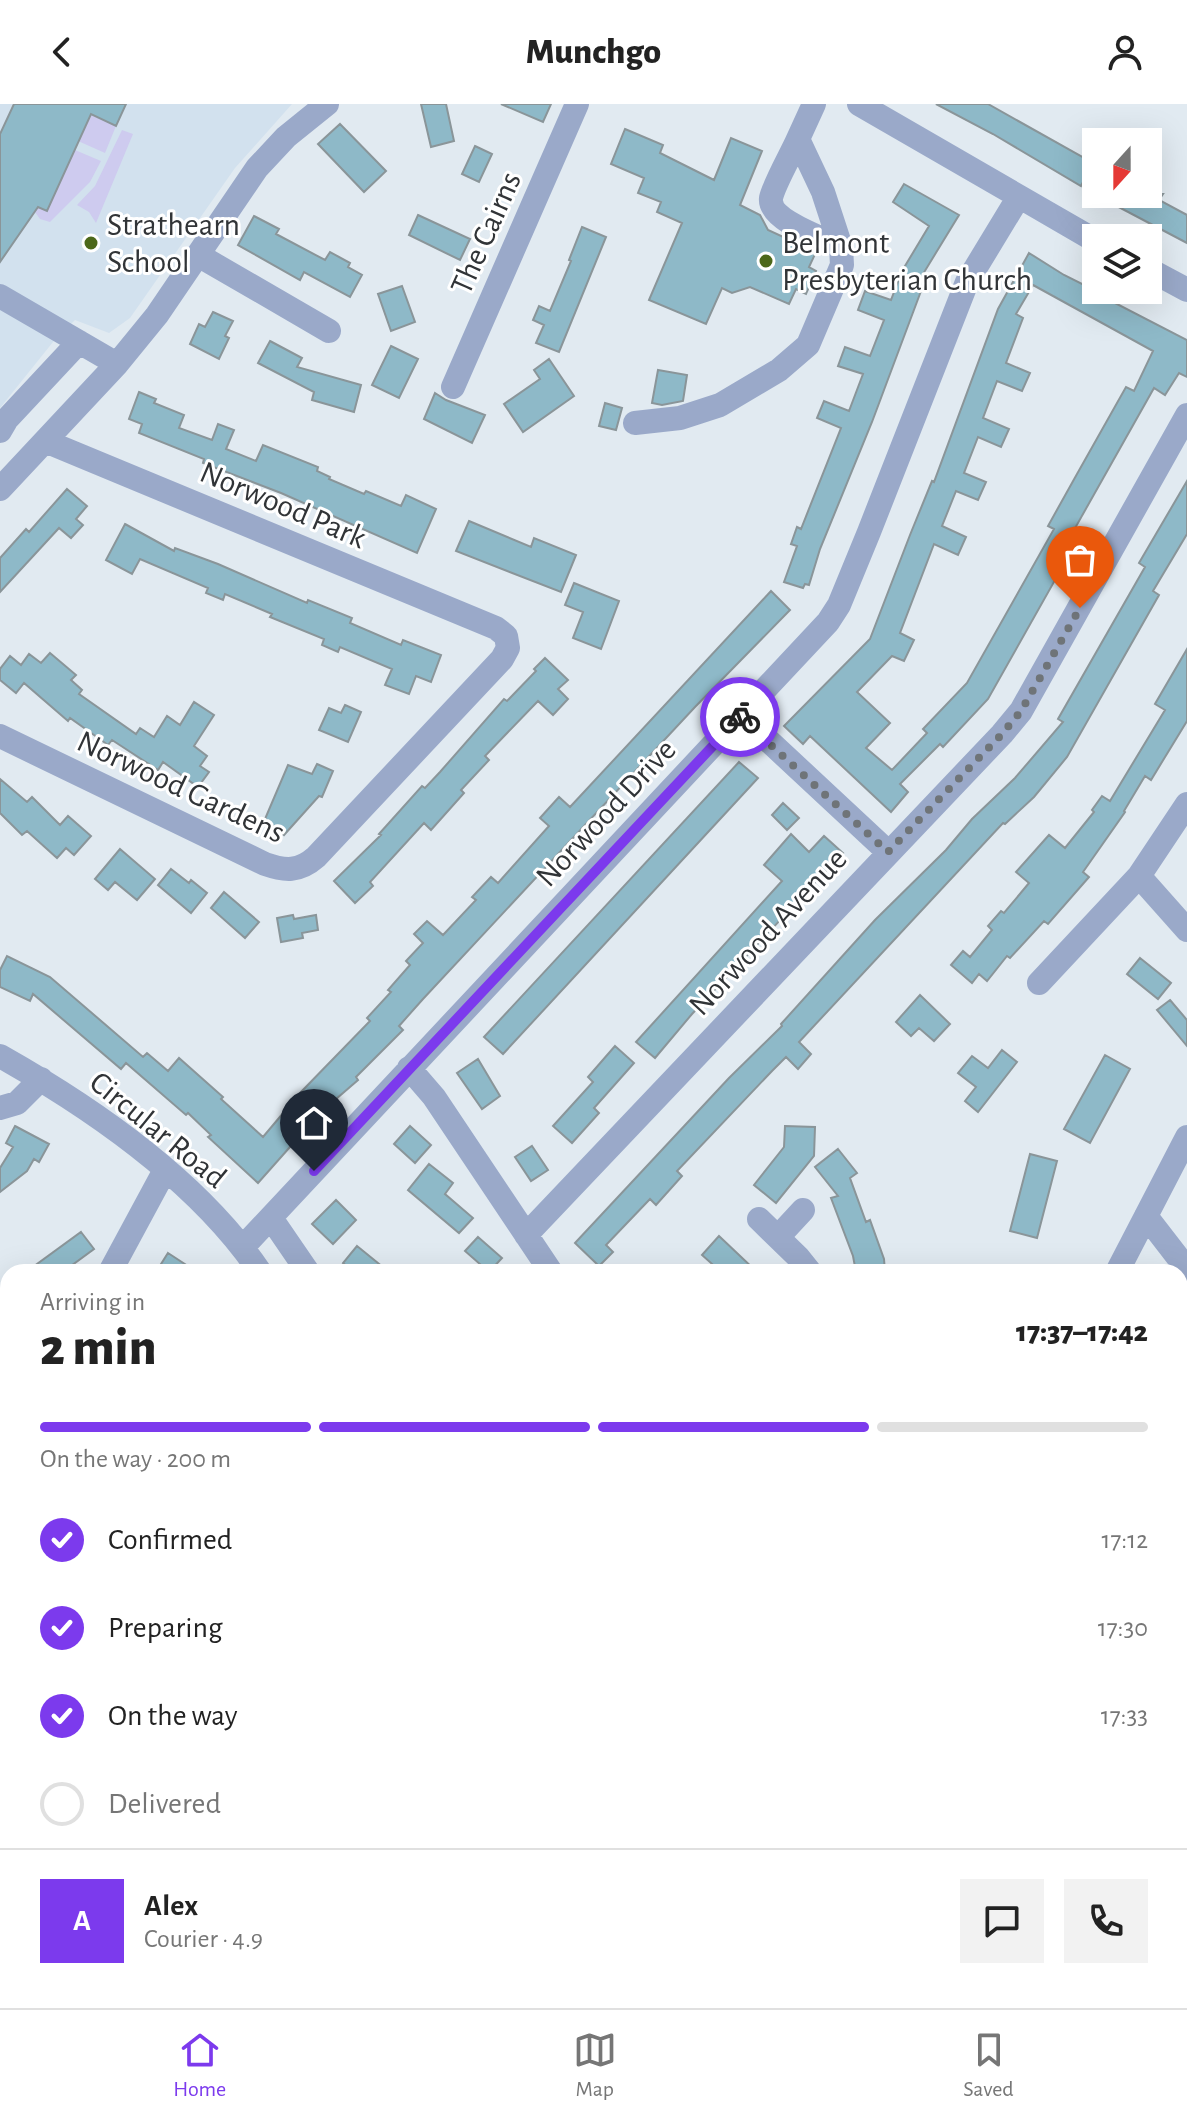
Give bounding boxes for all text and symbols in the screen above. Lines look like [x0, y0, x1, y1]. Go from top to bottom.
icon: back [40, 30, 84, 74]
icon: person [1103, 30, 1147, 74]
text: Munchgo [526, 34, 661, 70]
north arrow [1082, 128, 1162, 208]
map controls [1082, 128, 1162, 304]
street label: The Cairns [445, 167, 527, 299]
place label: Strathearn School [107, 209, 240, 278]
button: layers [1082, 224, 1162, 304]
place label: Belmont Presbyterian Church [782, 227, 1032, 296]
marker: Strathearn School [82, 234, 100, 252]
marker: Belmont Presbyterian Church [757, 252, 775, 270]
street label: Norwood Park [195, 456, 371, 554]
pin [1046, 526, 1114, 608]
icon: bag [1058, 538, 1102, 582]
courier [700, 677, 780, 757]
icon: bike [718, 695, 762, 739]
street label: Norwood Gardens [72, 725, 290, 849]
street label: Norwood Drive [530, 733, 682, 893]
street label: Norwood Avenue [683, 842, 853, 1022]
street label: Circular Road [84, 1066, 232, 1194]
pin [280, 1089, 348, 1171]
icon: home [292, 1101, 336, 1145]
text: Arriving in [40, 1289, 145, 1315]
text: 17:37–17:42 [1016, 1317, 1148, 1347]
text: 2 min [40, 1322, 156, 1374]
text: On the way · 200 m [40, 1446, 231, 1472]
icon: check [40, 1518, 84, 1562]
text: Confirmed [108, 1525, 232, 1555]
text: 17:12 [1101, 1527, 1148, 1553]
icon: check [40, 1606, 84, 1650]
text: Preparing [108, 1613, 223, 1643]
text: 17:30 [1098, 1615, 1148, 1641]
icon: check [40, 1694, 84, 1738]
text: On the way [108, 1701, 237, 1731]
text: 17:33 [1101, 1703, 1148, 1729]
text: Delivered [108, 1789, 221, 1819]
button: chat [960, 1879, 1044, 1963]
button: phone [1064, 1879, 1148, 1963]
text: Alex [144, 1891, 198, 1921]
text: A [73, 1906, 91, 1936]
text: Courier · 4.9 [144, 1926, 263, 1952]
tab: Home [173, 2028, 226, 2102]
tab: Map [573, 2028, 617, 2102]
tab: Saved [963, 2028, 1014, 2102]

